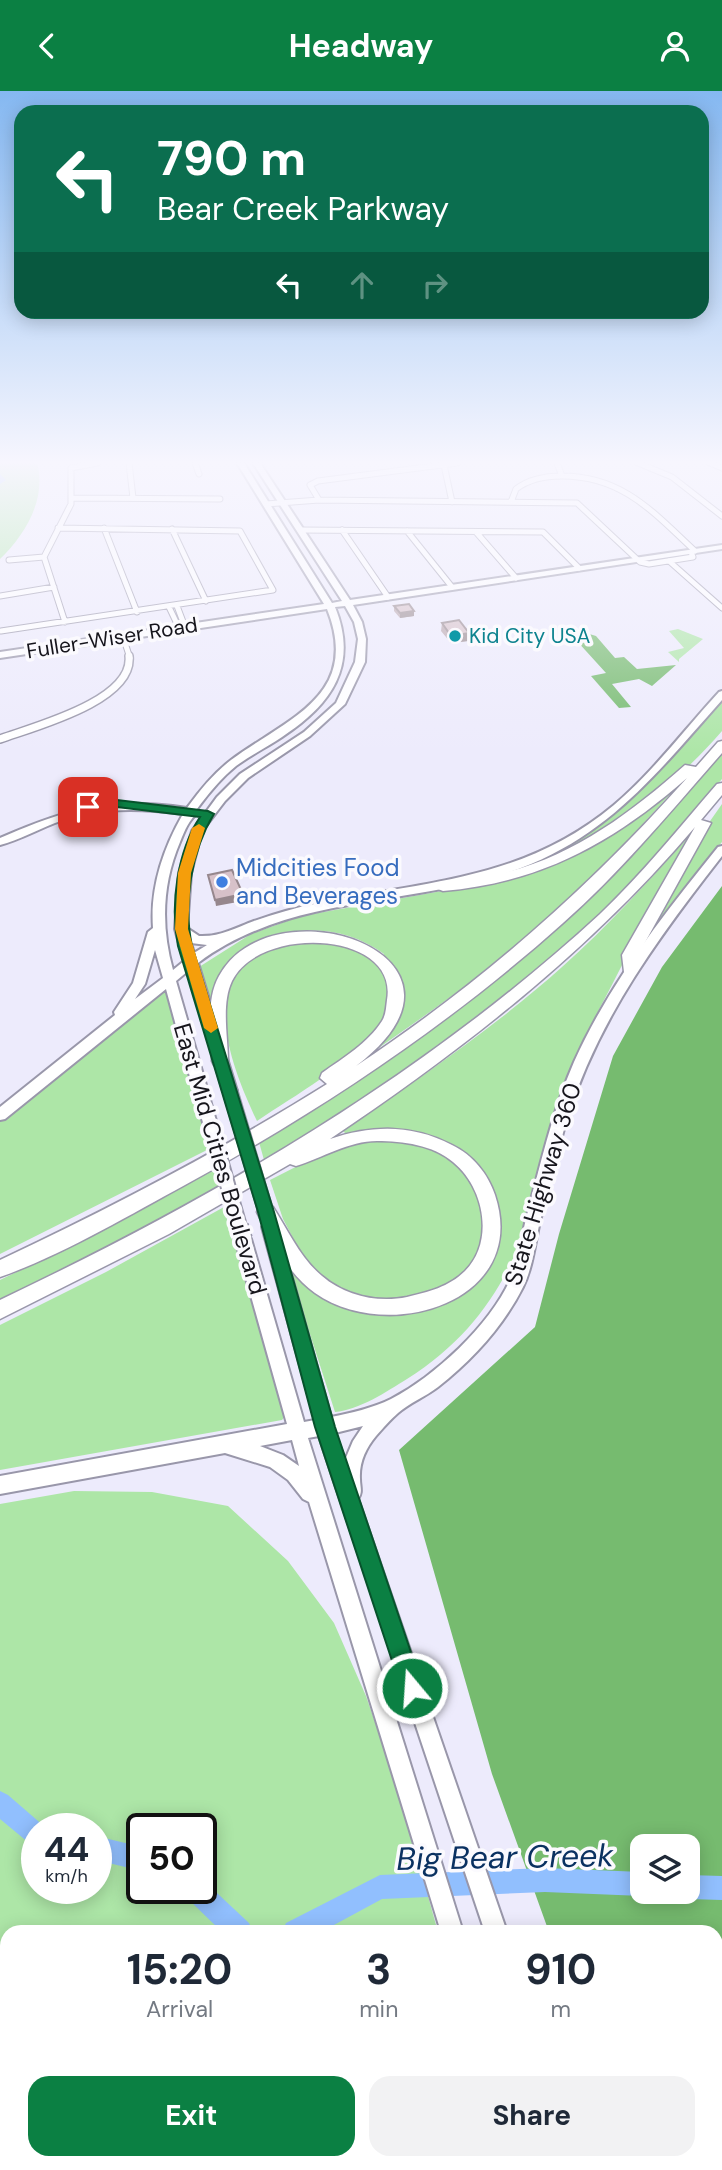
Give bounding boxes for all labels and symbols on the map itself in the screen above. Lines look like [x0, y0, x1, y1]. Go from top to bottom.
street label: Fuller-Wiser Road [24, 611, 200, 665]
place label: Kid City USA [469, 622, 591, 650]
marker: Kid City USA [447, 628, 463, 644]
pin [58, 777, 118, 837]
place label: Midcities Food and Beverages [236, 852, 400, 911]
marker: Midcities Food and Beverages [214, 874, 230, 890]
street label: East Mid Cities Boulevard [167, 1020, 274, 1298]
street label: State Highway 360 [497, 1079, 588, 1289]
position arrow [375, 1651, 449, 1725]
speed limit sign: 50 [126, 1813, 217, 1904]
water label: Big Bear Creek [396, 1834, 615, 1880]

